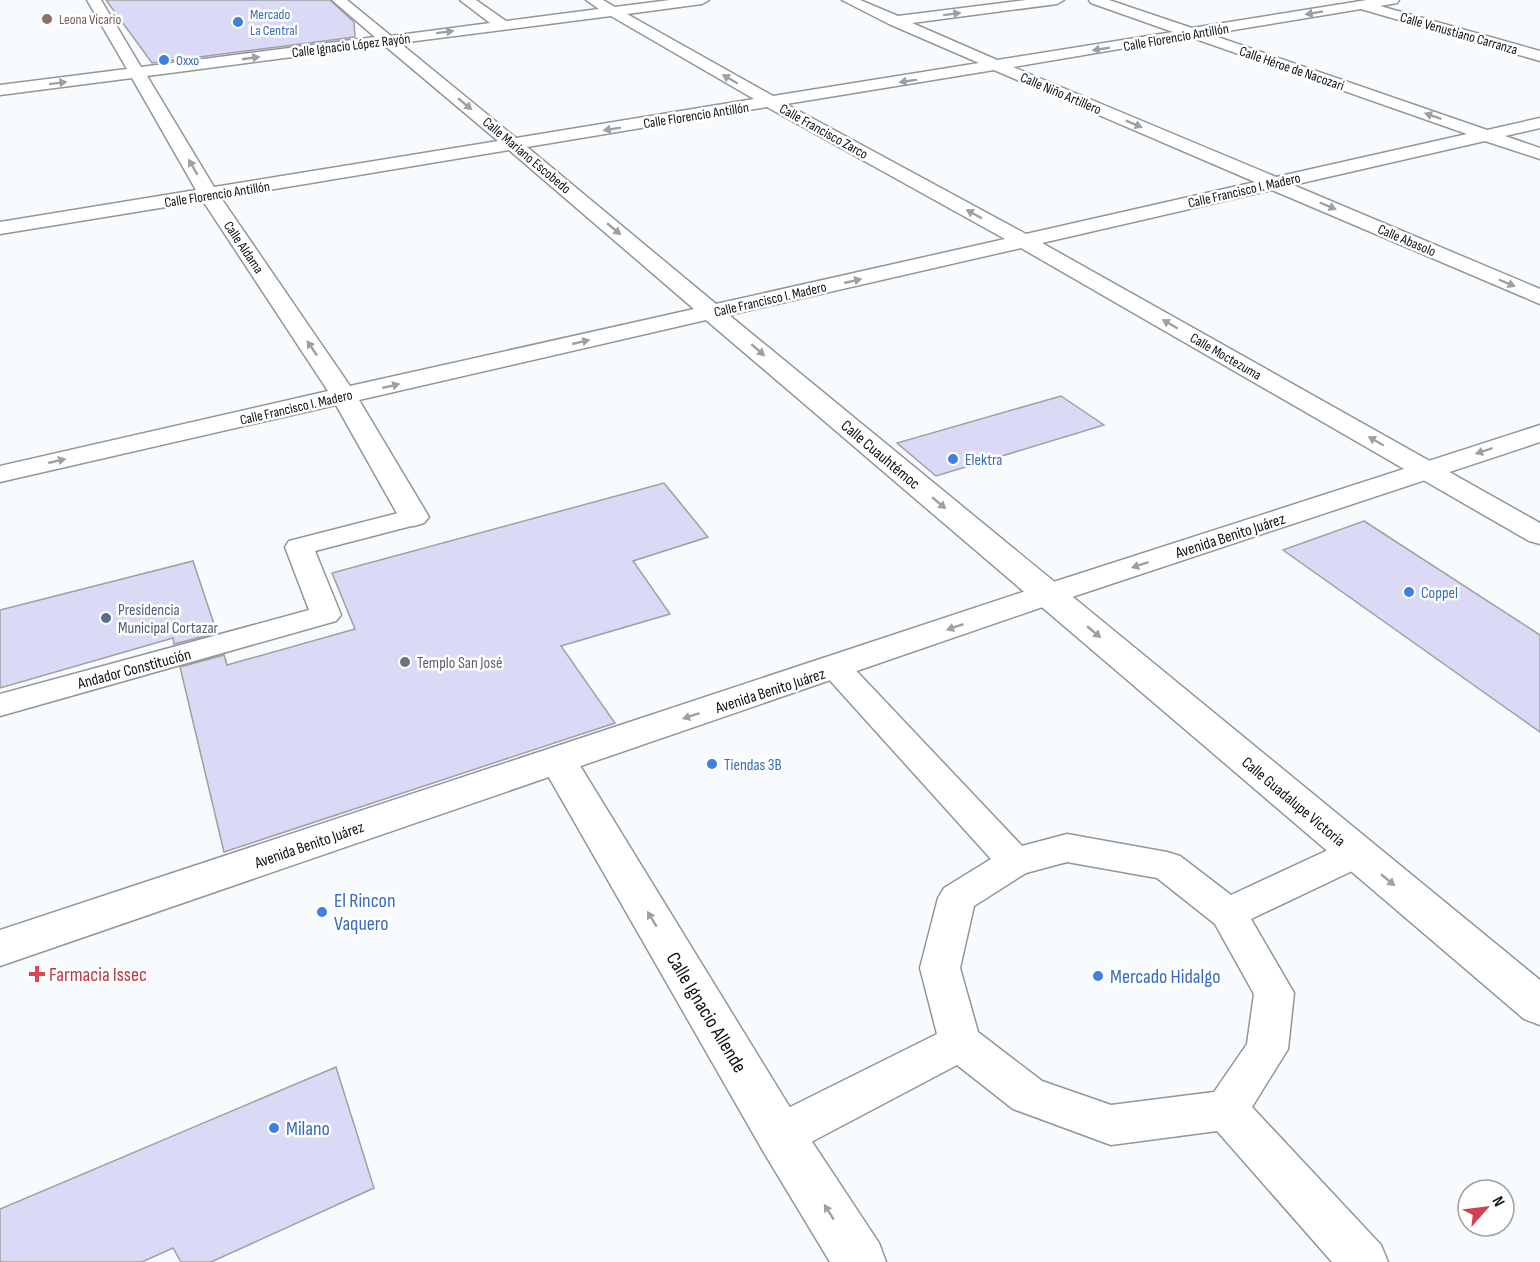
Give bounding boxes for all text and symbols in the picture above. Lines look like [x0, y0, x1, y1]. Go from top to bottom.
place label: Mercado La Central [250, 6, 297, 39]
one-way arrow [943, 9, 962, 18]
one-way arrow [1304, 9, 1323, 18]
street label: Calle Venustiano Carranza [1398, 9, 1519, 58]
place label: Leona Vicario [59, 11, 121, 28]
marker: Leona Vicario [40, 12, 54, 26]
marker: Mercado La Central [231, 15, 245, 29]
street label: Calle Florencio Antillón [1122, 20, 1230, 55]
one-way arrow [435, 28, 454, 37]
street label: Calle Ignacio López Rayón [291, 30, 411, 61]
street label: Calle Héroe de Nacozari [1237, 43, 1346, 94]
one-way arrow [1091, 45, 1110, 54]
place label: Oxxo [176, 52, 199, 69]
marker: Oxxo [157, 53, 171, 67]
one-way arrow [242, 53, 261, 62]
street label: Calle Niño Artillero [1018, 69, 1104, 118]
one-way arrow [721, 74, 738, 84]
one-way arrow [898, 76, 917, 85]
one-way arrow [49, 78, 68, 87]
one-way arrow [457, 97, 473, 110]
street label: Calle Florencio Antillón [642, 99, 750, 132]
street label: Calle Francisco Zarco [777, 100, 871, 163]
one-way arrow [1424, 111, 1442, 121]
street label: Calle Mariano Escobedo [479, 114, 574, 197]
one-way arrow [1125, 119, 1143, 129]
one-way arrow [602, 125, 621, 134]
one-way arrow [188, 158, 198, 175]
street label: Calle Francisco I. Madero [1186, 169, 1302, 212]
street label: Calle Florencio Antillón [163, 178, 271, 211]
one-way arrow [1319, 201, 1337, 211]
one-way arrow [966, 209, 983, 219]
street label: Calle Aldama [220, 218, 267, 277]
street label: Calle Abasolo [1375, 221, 1439, 260]
one-way arrow [607, 222, 622, 235]
one-way arrow [844, 276, 863, 285]
street label: Calle Francisco I. Madero [712, 278, 828, 321]
one-way arrow [1498, 278, 1516, 288]
one-way arrow [1161, 319, 1178, 329]
street label: Calle Moctezuma [1187, 329, 1265, 384]
one-way arrow [572, 337, 590, 347]
one-way arrow [306, 339, 317, 356]
one-way arrow [750, 343, 765, 356]
one-way arrow [381, 380, 400, 390]
street label: Calle Francisco I. Madero [238, 386, 354, 429]
street label: Calle Cuauhtémoc [837, 417, 923, 494]
one-way arrow [1367, 436, 1384, 446]
one-way arrow [1475, 447, 1493, 456]
place label: Elektra [965, 451, 1003, 470]
marker: Elektra [946, 452, 960, 466]
one-way arrow [48, 456, 66, 466]
one-way arrow [931, 497, 947, 510]
street label: Avenida Benito Juárez [1172, 510, 1288, 563]
one-way arrow [1131, 560, 1149, 570]
place label: Coppel [1421, 584, 1458, 603]
marker: Coppel [1402, 585, 1416, 599]
place label: Presidencia Municipal Cortazar [118, 601, 219, 638]
marker: Presidencia Municipal Cortazar [99, 611, 113, 625]
one-way arrow [946, 623, 964, 632]
one-way arrow [1086, 625, 1101, 638]
street label: Andador Constitución [75, 645, 193, 694]
place label: Templo San José [417, 654, 502, 673]
marker: Templo San José [398, 655, 412, 669]
street label: Avenida Benito Juárez [712, 665, 828, 718]
one-way arrow [682, 712, 700, 722]
street label: Calle Guadalupe Victoria [1237, 753, 1349, 851]
place label: Tiendas 3B [724, 756, 782, 775]
marker: Tiendas 3B [705, 757, 719, 771]
street label: Avenida Benito Juárez [251, 818, 367, 873]
one-way arrow [1380, 873, 1396, 886]
place label: El Rincon Vaquero [334, 889, 395, 936]
marker: El Rincon Vaquero [315, 905, 329, 919]
one-way arrow [647, 911, 658, 927]
street label: Calle Ignacio Allende [661, 948, 752, 1077]
place label: Farmacia Issec [49, 963, 147, 987]
place label: Mercado Hidalgo [1110, 965, 1220, 989]
marker: Farmacia Issec [30, 967, 44, 981]
marker: Mercado Hidalgo [1091, 969, 1105, 983]
place label: Milano [286, 1117, 330, 1141]
marker: Milano [267, 1121, 281, 1135]
north arrow [1456, 1178, 1516, 1238]
text: N [1488, 1193, 1508, 1210]
one-way arrow [823, 1204, 834, 1221]

